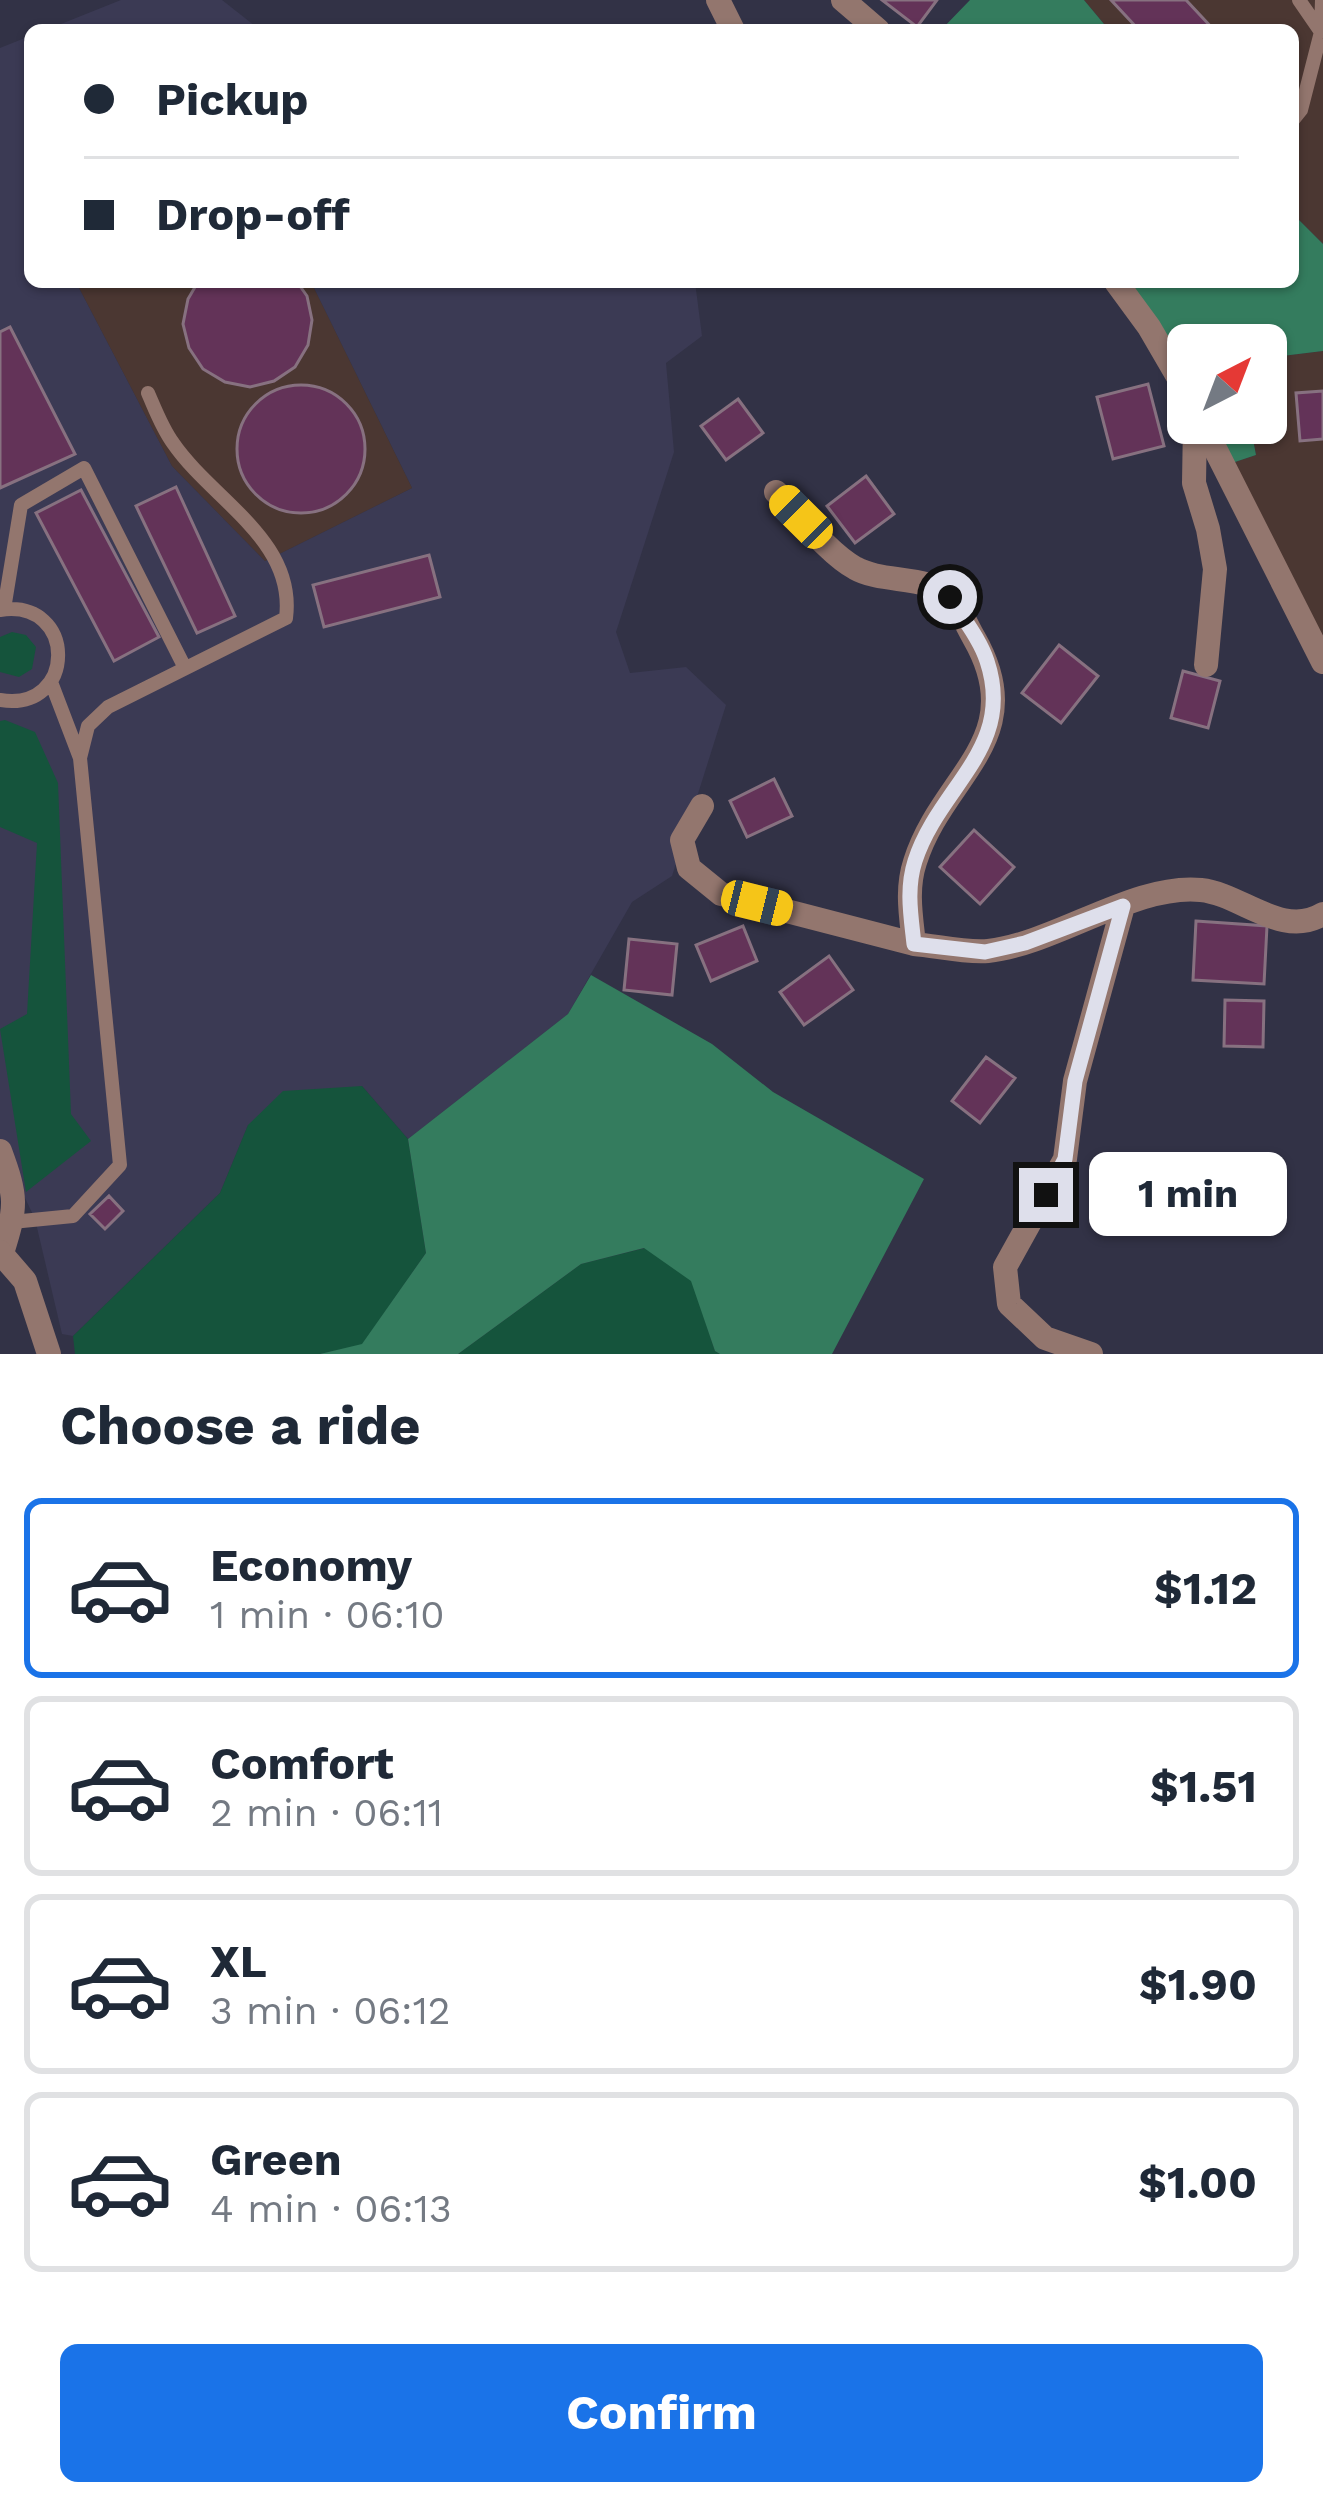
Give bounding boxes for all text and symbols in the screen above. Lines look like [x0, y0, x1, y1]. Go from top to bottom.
text: Pickup [156, 73, 308, 126]
text: Drop-off [156, 188, 350, 241]
north arrow [1167, 324, 1287, 444]
map controls [1167, 324, 1287, 444]
car [763, 479, 839, 555]
route start [923, 570, 977, 624]
car [718, 877, 796, 929]
callout: 1 min [1088, 1153, 1286, 1237]
route end [1019, 1168, 1073, 1222]
text: 1 min [1138, 1171, 1238, 1216]
text: Choose a ride [60, 1394, 421, 1457]
icon: car [66, 1534, 174, 1642]
text: Economy [210, 1539, 412, 1592]
text: $1.12 [1154, 1562, 1257, 1615]
text: 1 min · 06:10 [210, 1592, 445, 1637]
icon: car [66, 1732, 174, 1840]
text: Comfort [210, 1737, 394, 1790]
text: $1.51 [1150, 1760, 1257, 1813]
text: 2 min · 06:11 [210, 1790, 443, 1835]
icon: car [66, 1930, 174, 2038]
text: XL [210, 1935, 267, 1988]
text: $1.90 [1139, 1958, 1257, 2011]
text: 3 min · 06:12 [210, 1988, 451, 2033]
icon: car [66, 2128, 174, 2236]
text: Green [210, 2133, 342, 2186]
text: $1.00 [1138, 2156, 1257, 2209]
text: 4 min · 06:13 [210, 2186, 452, 2231]
button: Confirm [60, 2344, 1263, 2482]

